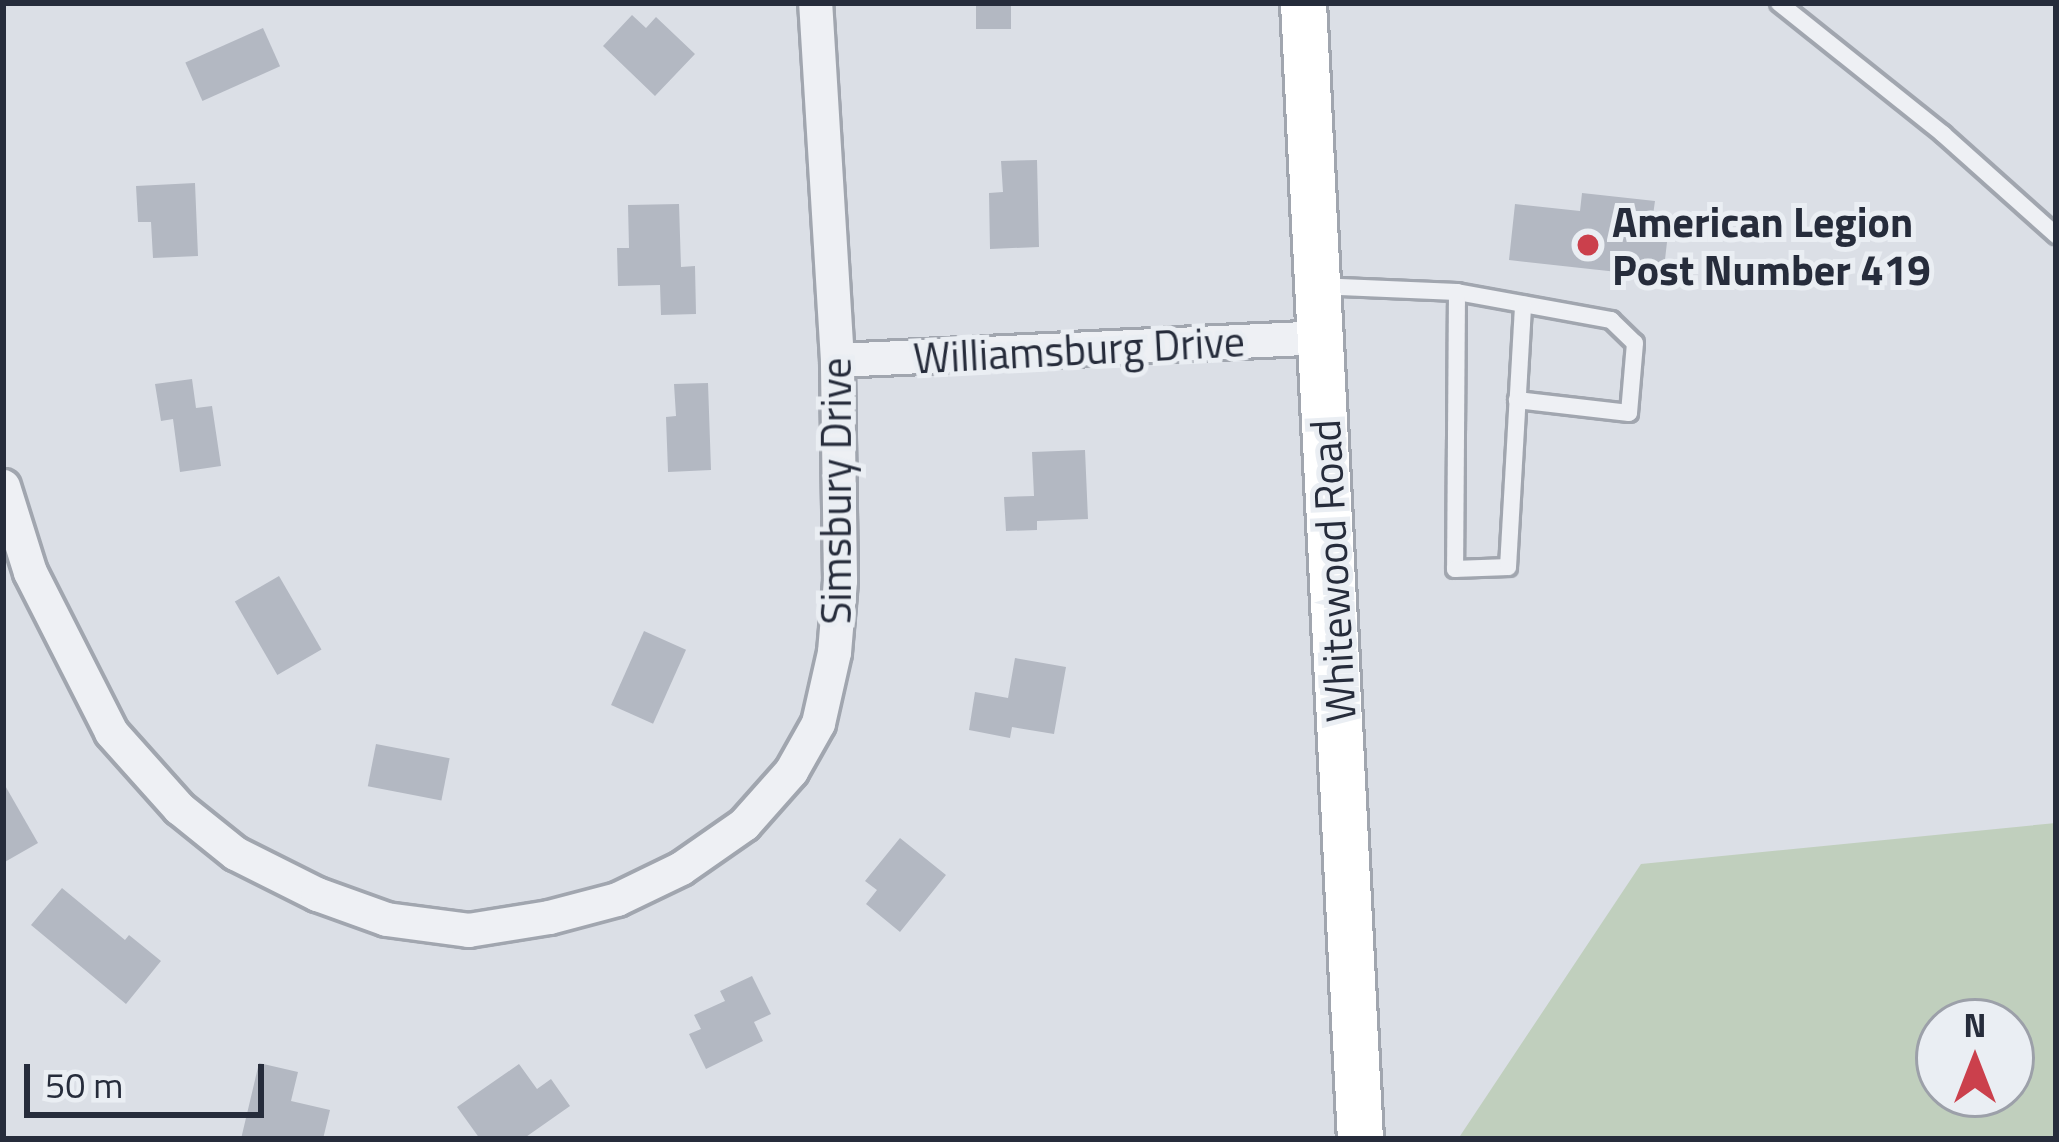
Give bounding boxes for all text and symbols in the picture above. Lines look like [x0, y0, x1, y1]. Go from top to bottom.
place label: American Legion Post Number 419 [1612, 196, 1931, 294]
marker: American Legion Post Number 419 [1575, 232, 1601, 258]
street label: Williamsburg Drive [912, 315, 1246, 383]
street label: Simsbury Drive [810, 358, 860, 624]
street label: Whitewood Road [1299, 418, 1365, 724]
north arrow [1915, 998, 2035, 1118]
text: N [1964, 1000, 1986, 1050]
scale bar [30, 1040, 270, 1114]
text: 50 m [45, 1057, 123, 1112]

